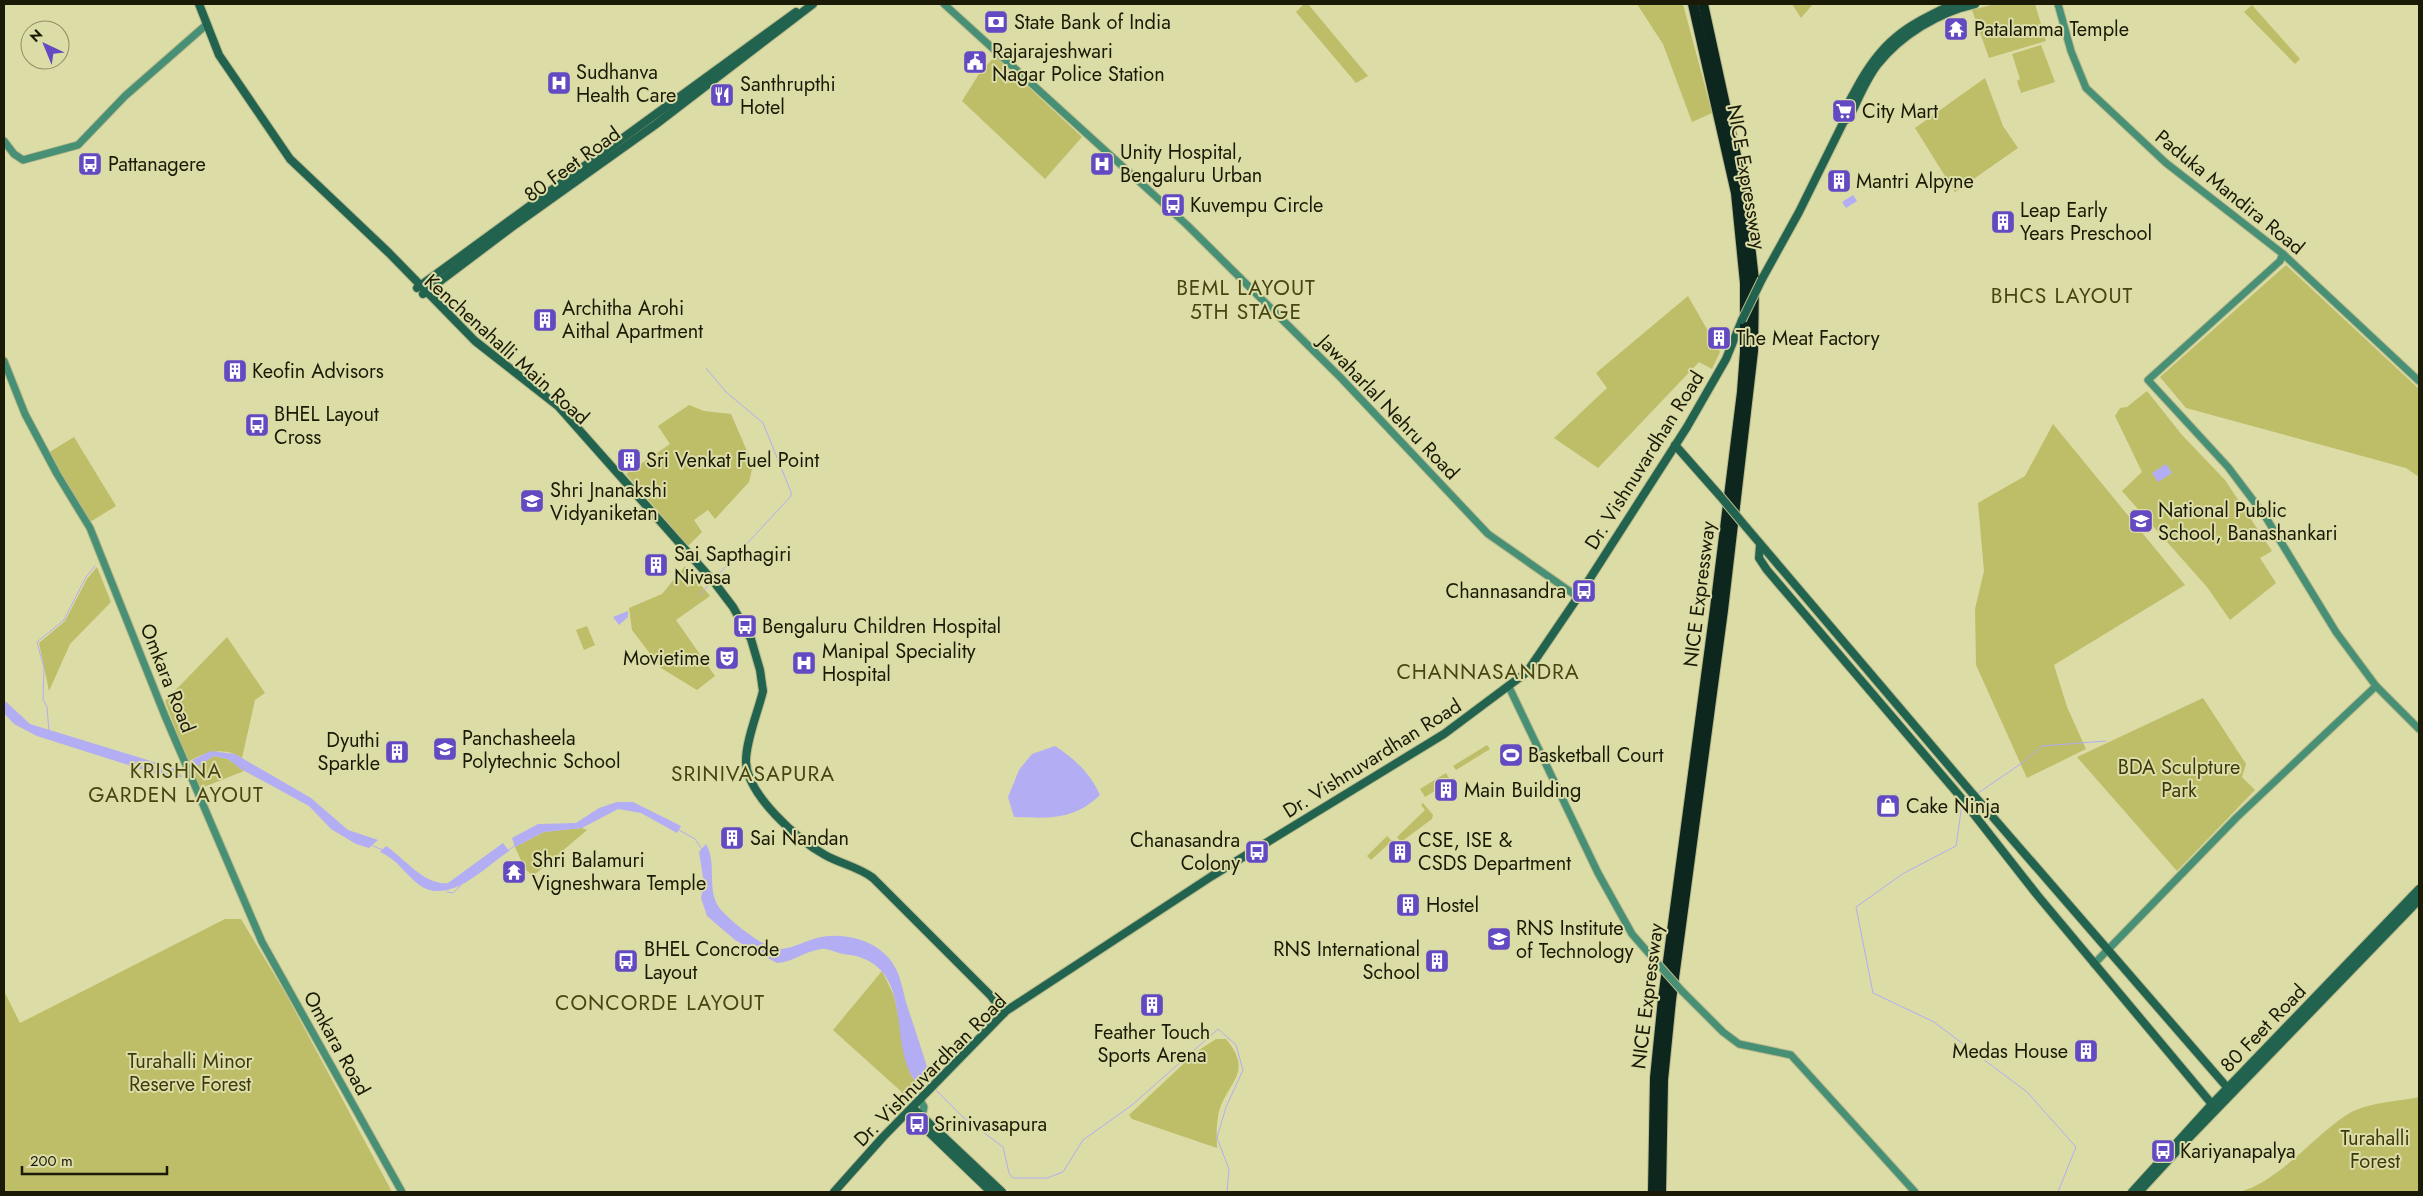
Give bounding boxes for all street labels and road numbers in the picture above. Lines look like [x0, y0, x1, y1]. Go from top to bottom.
street label: NICE Expressway [1719, 102, 1774, 252]
street label: 80 Feet Road [518, 120, 626, 209]
street label: Paduka Mandira Road [2149, 123, 2311, 262]
street label: Kenchenahalli Main Road [418, 267, 596, 431]
street label: Jawaharlal Nehru Road [1309, 326, 1466, 487]
street label: Dr. Vishnuvardhan Road [1578, 365, 1711, 555]
street label: NICE Expressway [1676, 519, 1723, 669]
street label: Omkara Road [132, 619, 203, 737]
street label: Dr. Vishnuvardhan Road [1277, 692, 1467, 825]
street label: NICE Expressway [1624, 921, 1671, 1071]
street label: 80 Feet Road [2214, 978, 2313, 1079]
street label: Omkara Road [296, 986, 377, 1101]
street label: Dr. Vishnuvardhan Road [847, 987, 1013, 1153]

